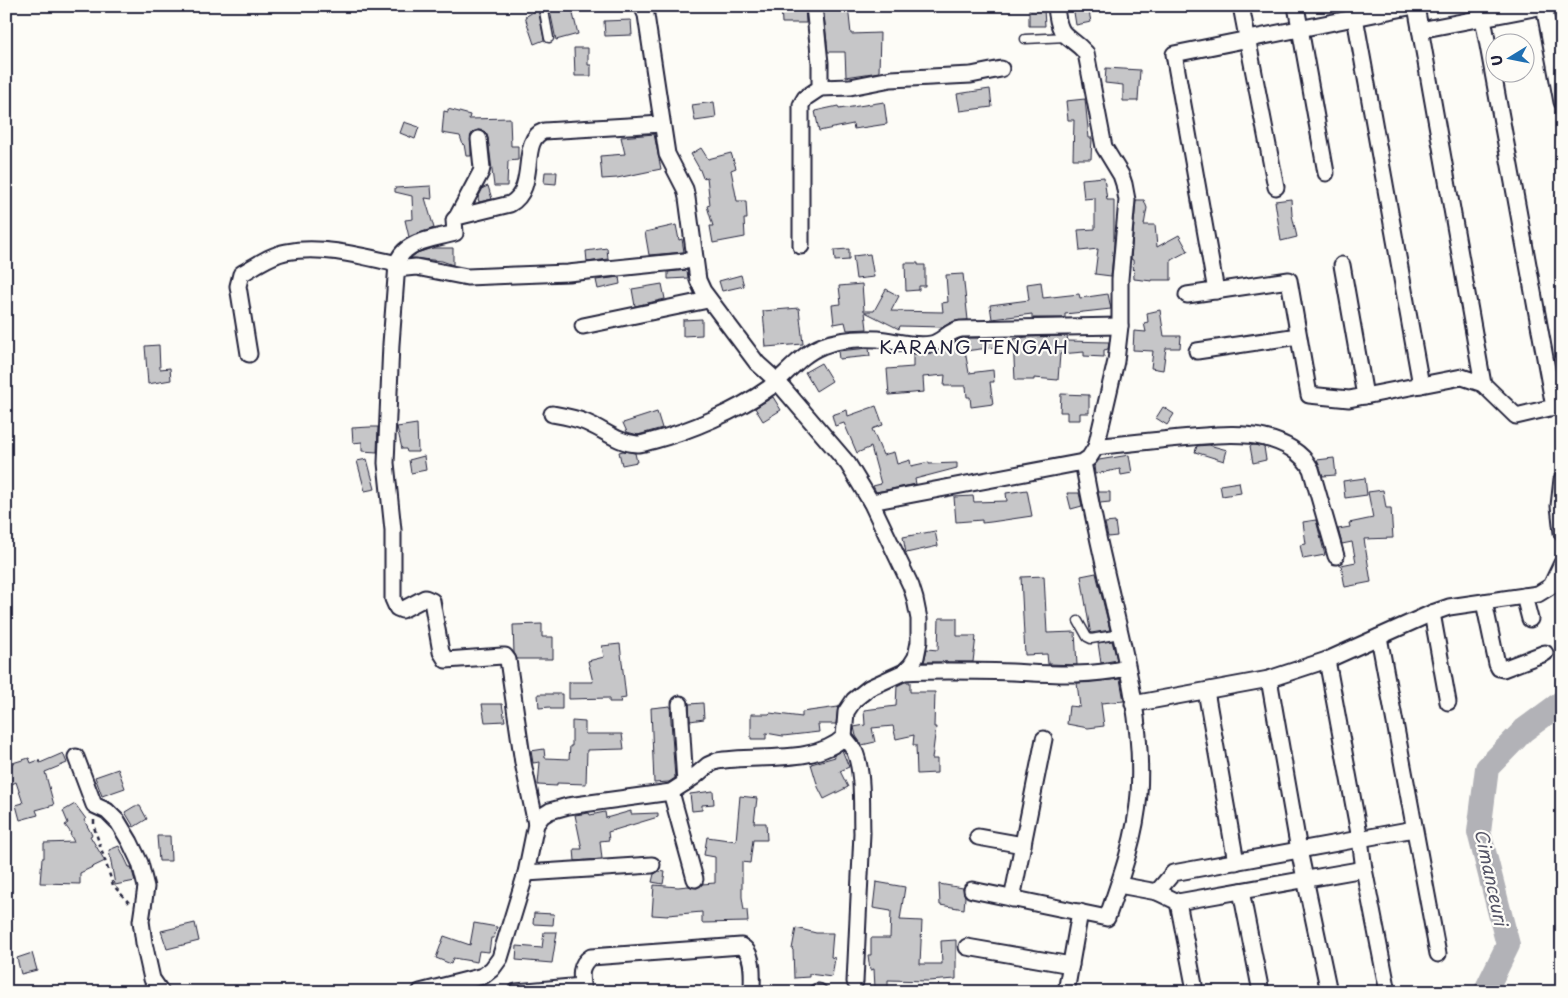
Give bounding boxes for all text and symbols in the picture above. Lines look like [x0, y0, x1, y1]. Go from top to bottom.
north arrow [1486, 32, 1536, 82]
text: U [1485, 53, 1508, 67]
district label: KARANG TENGAH [879, 332, 1069, 360]
water label: Cimanceuri [1469, 826, 1516, 931]

